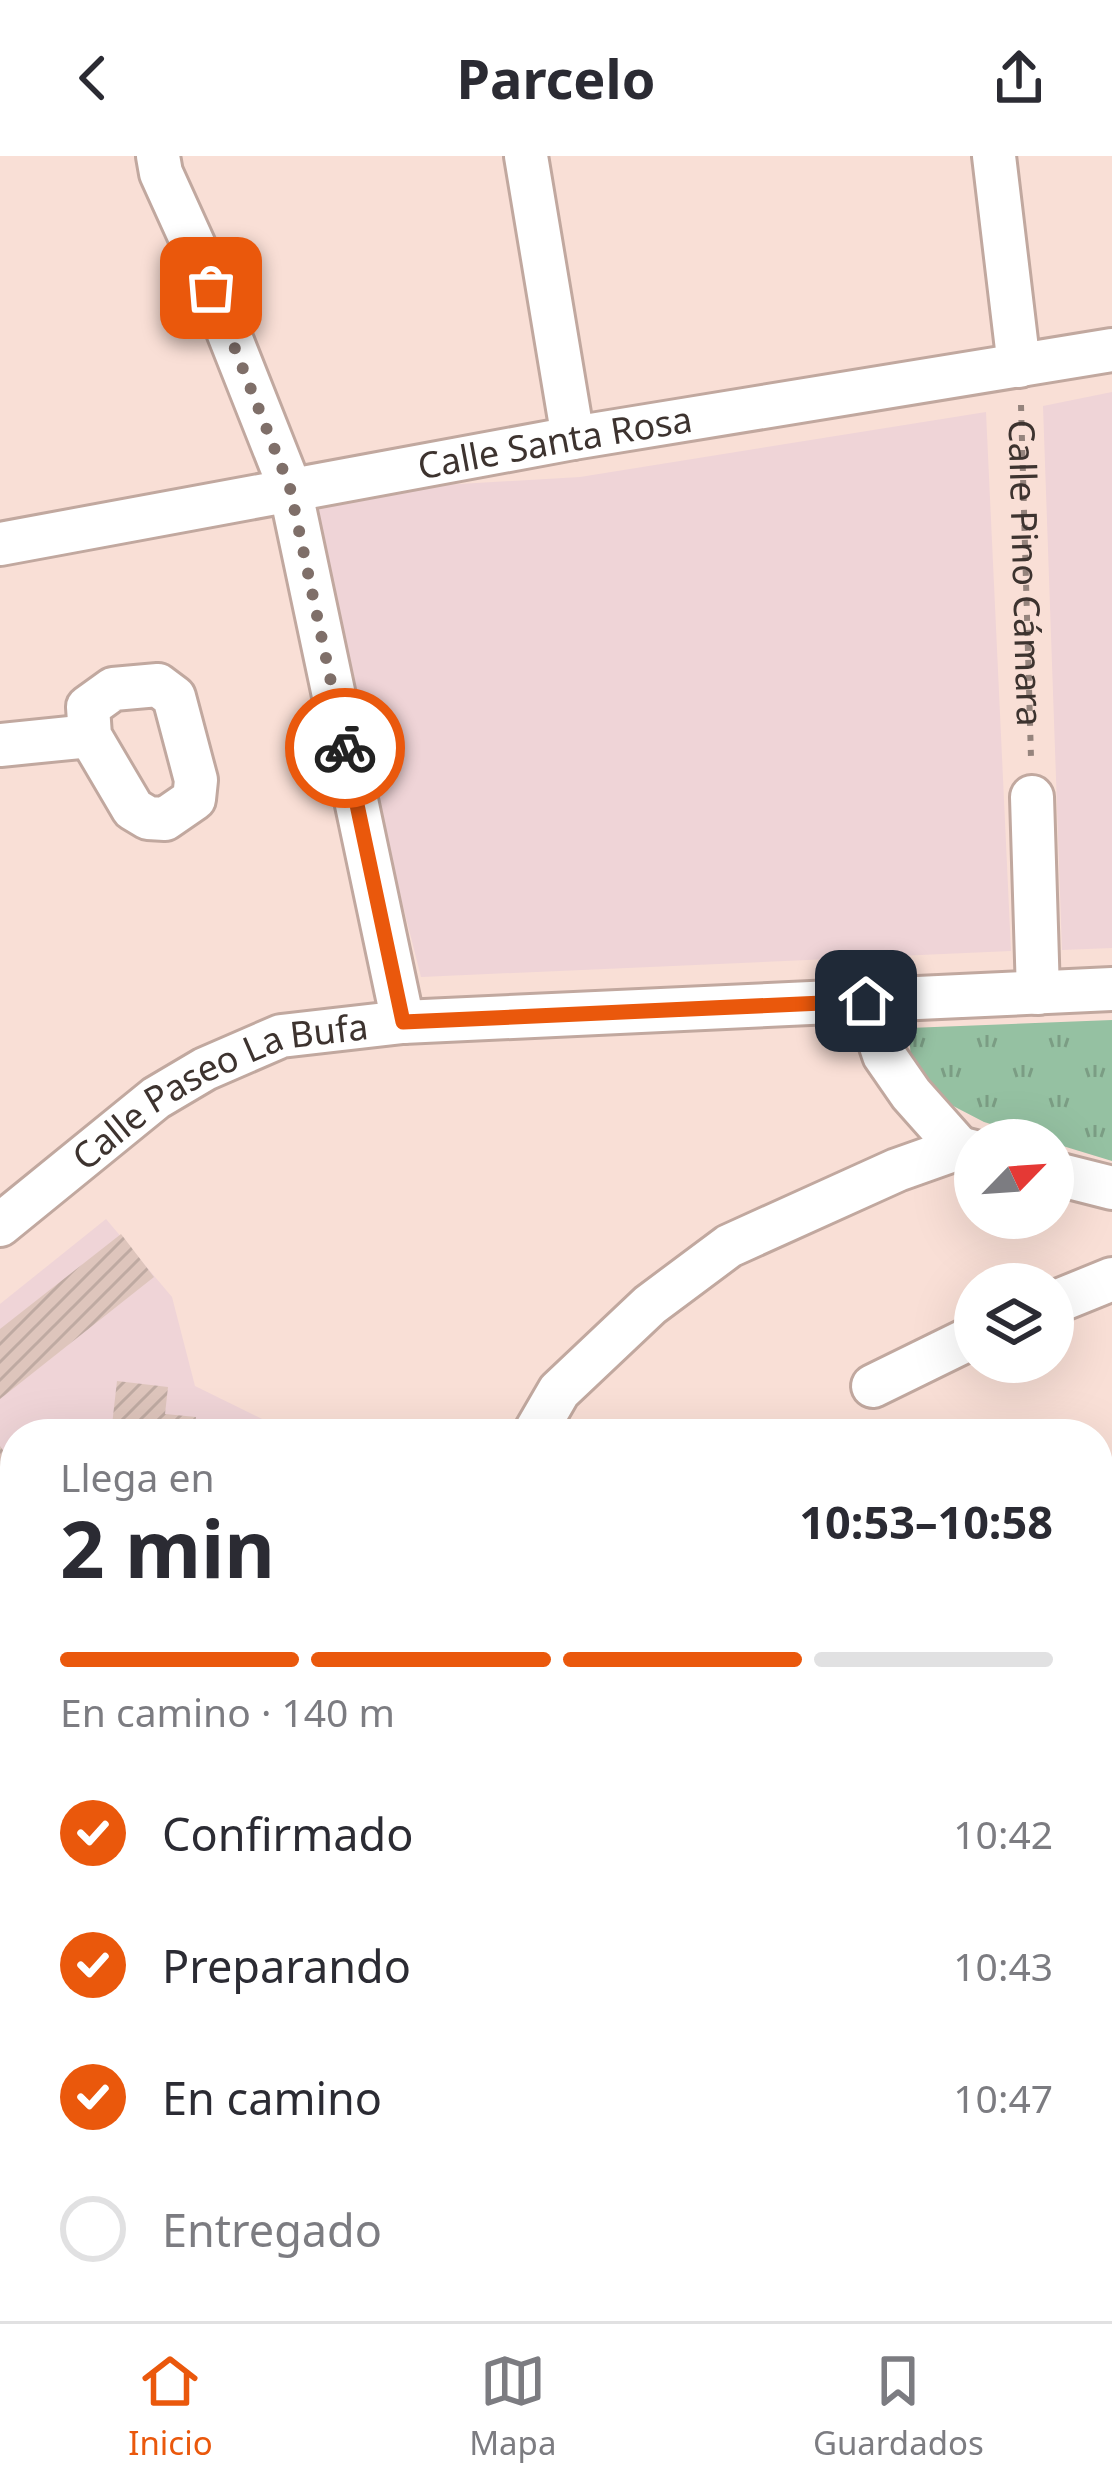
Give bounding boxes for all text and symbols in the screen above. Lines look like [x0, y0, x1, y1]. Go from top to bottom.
text: Parcelo [457, 41, 655, 115]
icon: back [60, 45, 126, 111]
icon: share [986, 45, 1052, 111]
pin [160, 237, 262, 339]
icon: bag [178, 255, 244, 321]
street label: Calle Santa Rosa [414, 394, 695, 490]
street label: Calle Pino Cámara [997, 419, 1055, 727]
courier [285, 688, 405, 808]
icon: bike [312, 715, 378, 781]
pin [815, 950, 917, 1052]
icon: home [833, 968, 899, 1034]
street label: Calle Paseo La Bufa [62, 1001, 371, 1181]
north arrow [954, 1119, 1074, 1239]
map controls [954, 1119, 1074, 1383]
button: layers [954, 1263, 1074, 1383]
text: Llega en [60, 1450, 215, 1503]
text: 10:53–10:58 [799, 1491, 1053, 1552]
text: 2 min [60, 1495, 275, 1601]
text: En camino · 140 m [60, 1685, 395, 1738]
icon: check [60, 1800, 126, 1866]
text: Confirmado [162, 1803, 413, 1864]
text: 10:42 [953, 1807, 1053, 1860]
icon: check [60, 1932, 126, 1998]
text: Preparando [162, 1935, 411, 1996]
text: 10:43 [953, 1939, 1053, 1992]
icon: check [60, 2064, 126, 2130]
text: En camino [162, 2067, 382, 2128]
text: 10:47 [953, 2071, 1053, 2124]
text: Entregado [162, 2199, 382, 2260]
tab: Inicio [128, 2348, 213, 2465]
tab: Mapa [469, 2348, 556, 2465]
tab: Guardados [813, 2348, 984, 2465]

